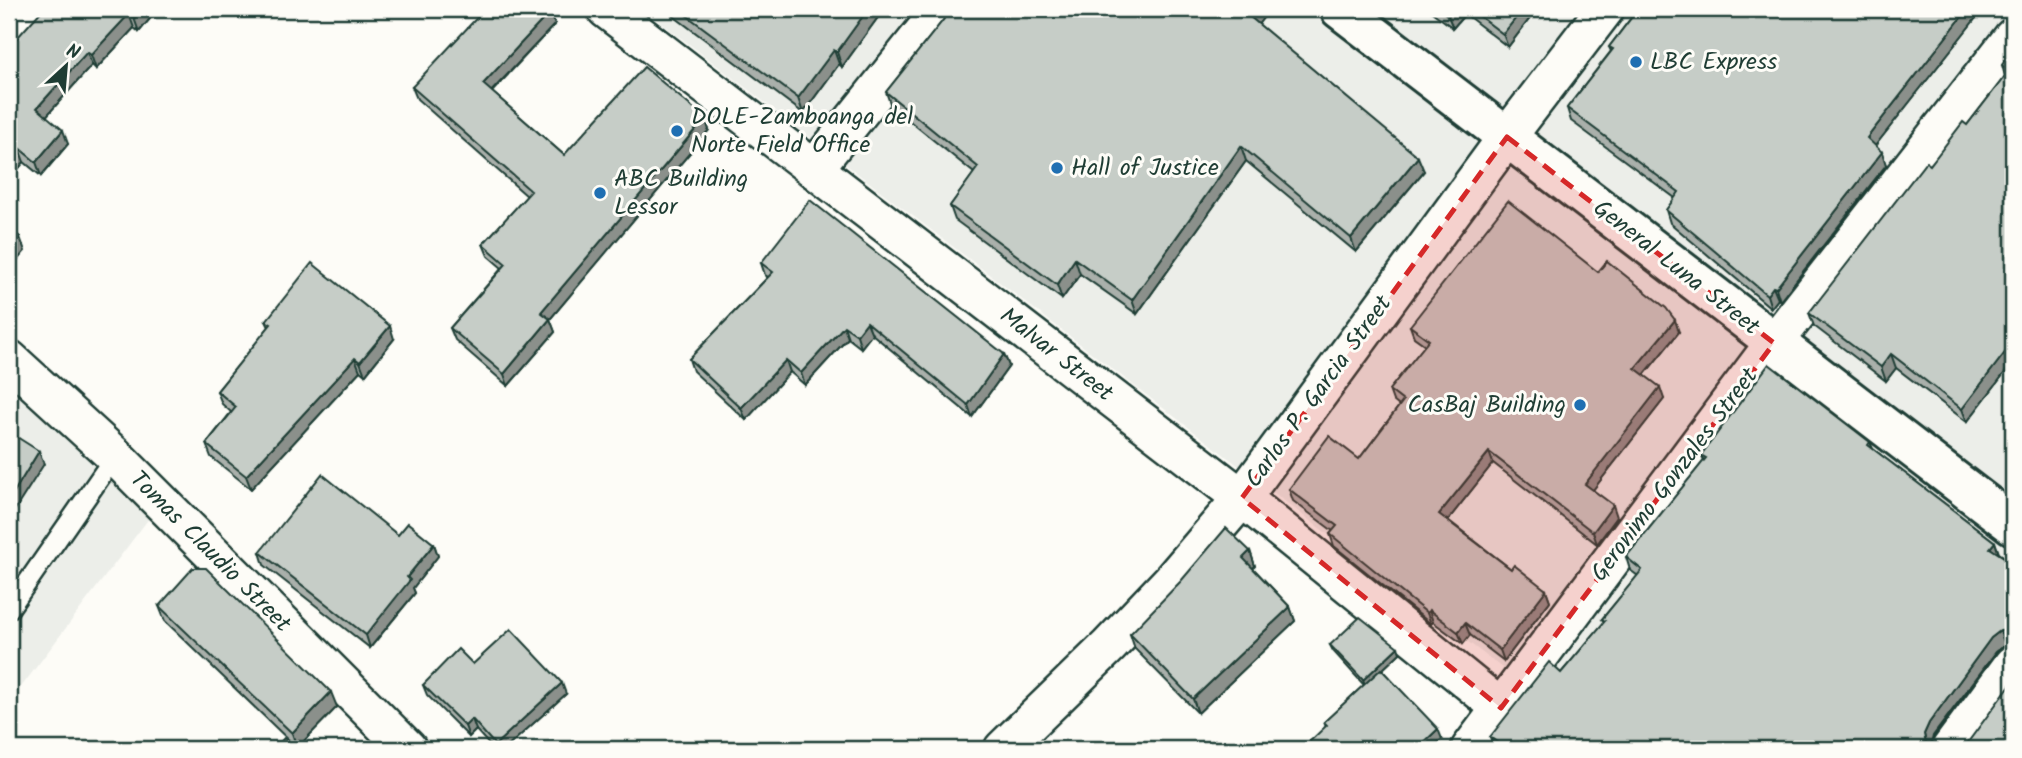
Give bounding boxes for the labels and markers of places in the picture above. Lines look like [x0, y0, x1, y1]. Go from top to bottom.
place label: LBC Express [1650, 43, 1777, 82]
marker: LBC Express [1628, 54, 1644, 70]
place label: DOLE-Zamboanga del Norte Field Office [691, 98, 913, 165]
marker: DOLE-Zamboanga del Norte Field Office [669, 123, 685, 139]
place label: Hall of Justice [1071, 149, 1219, 188]
place label: ABC Building Lessor [614, 160, 748, 227]
marker: Hall of Justice [1049, 160, 1065, 176]
marker: ABC Building Lessor [592, 185, 608, 201]
place label: CasBaj Building [1408, 386, 1566, 425]
marker: CasBaj Building [1572, 397, 1588, 413]

